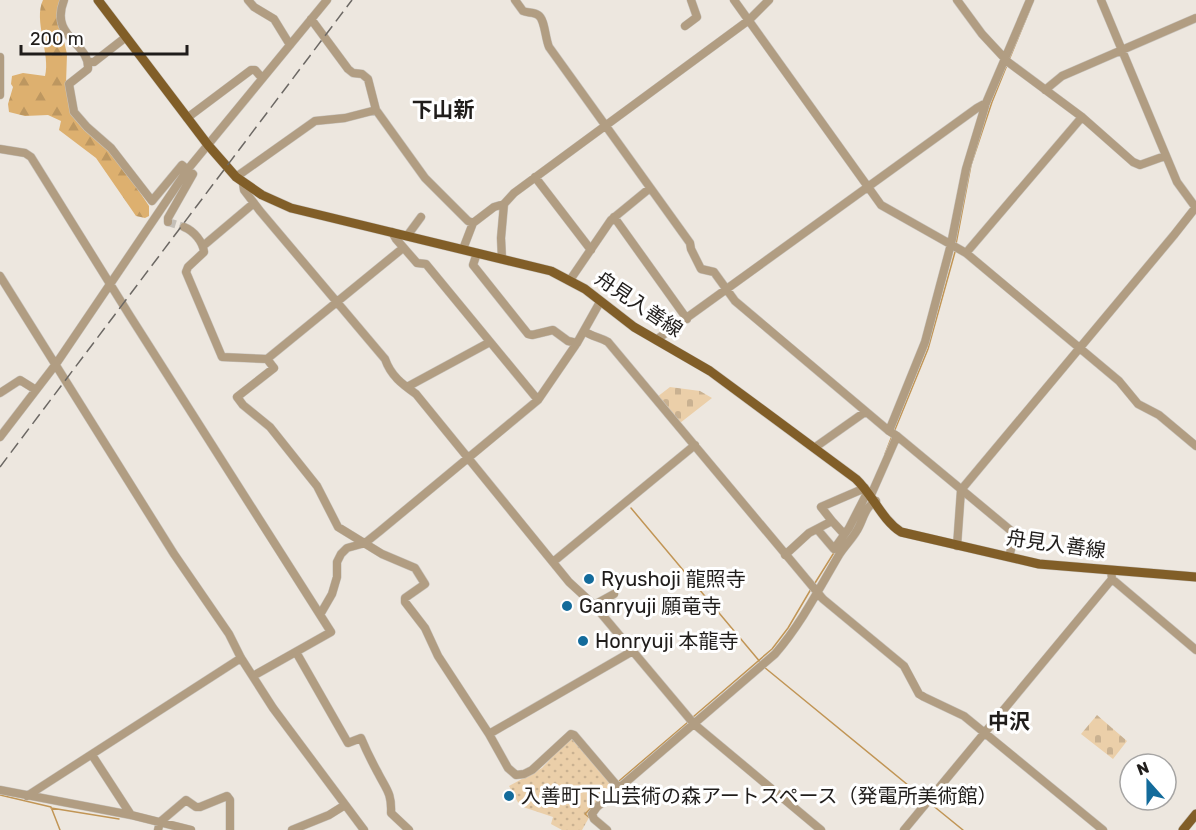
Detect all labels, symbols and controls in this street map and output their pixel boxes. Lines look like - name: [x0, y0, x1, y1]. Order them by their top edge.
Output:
- scale bar: [21, 18, 188, 56]
- text: 200 m: [30, 28, 84, 50]
- district label: 下山新: [412, 97, 475, 122]
- street label: 舟見入善線: [591, 266, 687, 342]
- street label: 舟見入善線: [1005, 525, 1107, 563]
- place label: Ryushoji 龍照寺: [601, 567, 746, 591]
- marker: Ryushoji 龍照寺: [582, 572, 596, 586]
- place label: Ganryuji 願竜寺: [579, 594, 721, 618]
- marker: Ganryuji 願竜寺: [560, 599, 574, 613]
- place label: Honryuji 本龍寺: [595, 629, 738, 653]
- marker: Honryuji 本龍寺: [576, 634, 590, 648]
- district label: 中沢: [988, 709, 1030, 734]
- north arrow: [1118, 752, 1178, 812]
- text: N: [1134, 758, 1152, 779]
- place label: 入善町下山芸術の森アートスペース（発電所美術館）: [521, 784, 997, 808]
- marker: 入善町下山芸術の森アートスペース（発電所美術館）: [502, 789, 516, 803]

